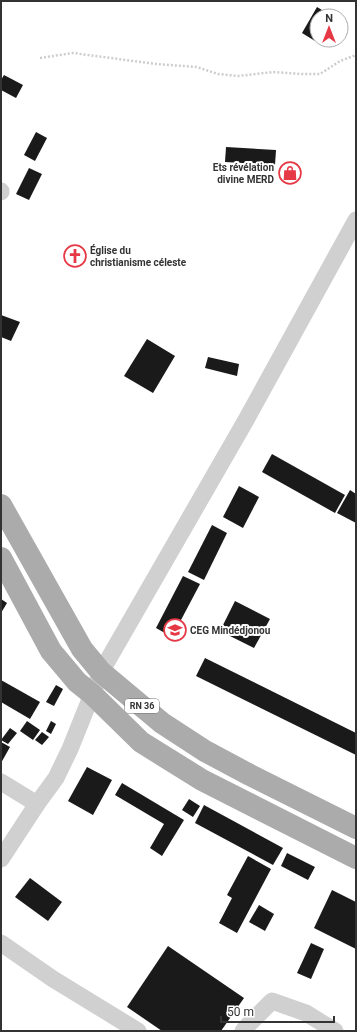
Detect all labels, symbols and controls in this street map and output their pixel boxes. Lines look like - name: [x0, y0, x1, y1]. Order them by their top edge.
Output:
- north arrow: [309, 8, 349, 48]
- text: N: [325, 12, 333, 25]
- shop icon: Ets révélation divine MERD: [277, 160, 303, 186]
- place label: Ets révélation divine MERD: [213, 162, 274, 185]
- church icon: Église du christianisme céleste: [62, 243, 88, 269]
- place label: Église du christianisme céleste: [90, 244, 187, 268]
- school or university icon: CEG Mindédjonou: [162, 617, 188, 643]
- place label: CEG Mindédjonou: [190, 625, 271, 636]
- road number: RN 36: [125, 699, 159, 713]
- scale bar: [221, 998, 334, 1024]
- text: 50 m: [227, 1005, 254, 1019]

